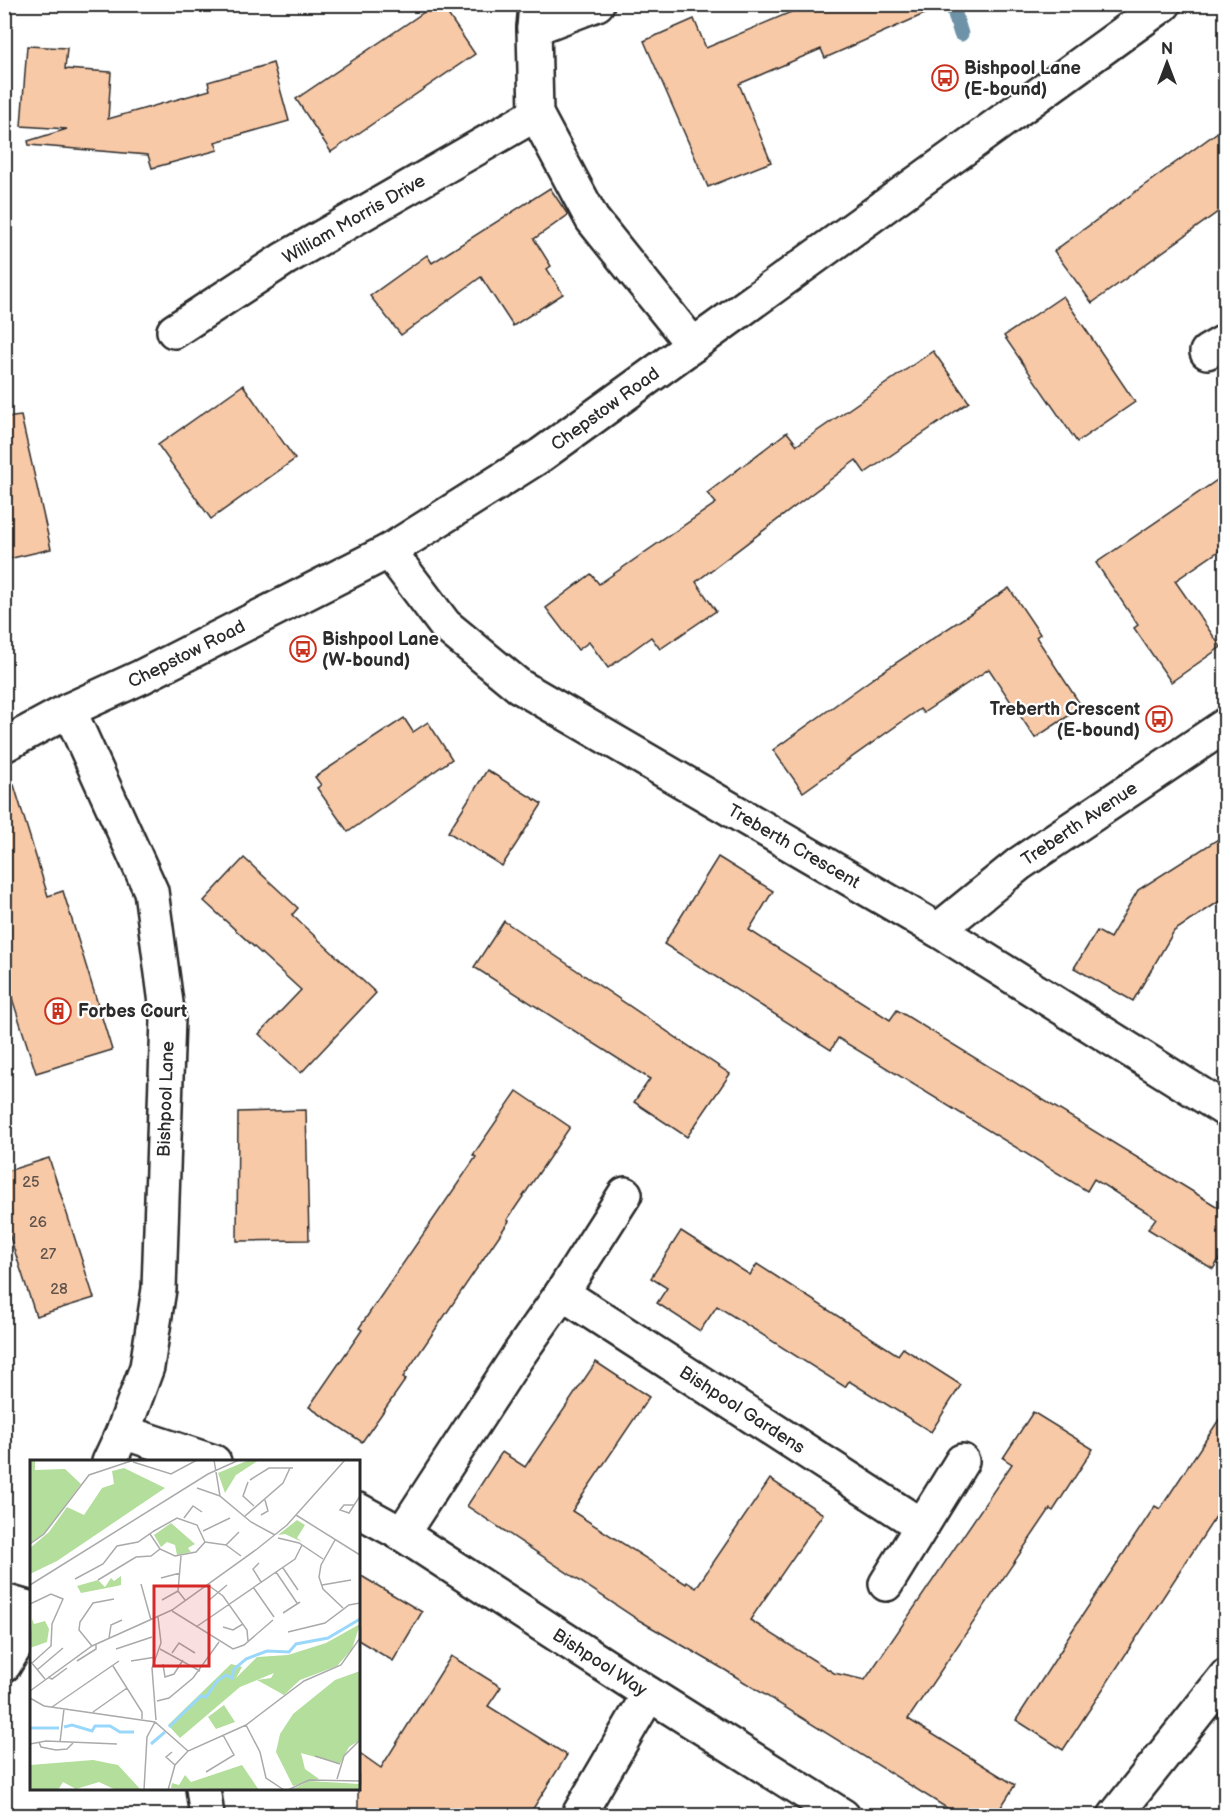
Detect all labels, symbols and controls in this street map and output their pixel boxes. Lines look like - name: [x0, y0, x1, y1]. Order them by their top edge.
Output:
- north arrow: [1137, 33, 1197, 93]
- text: N: [1161, 40, 1173, 59]
- place label: Bishpool Lane (E-bound): [964, 58, 1081, 100]
- bus stop icon: Bishpool Lane (E-bound): [930, 63, 960, 93]
- street label: William Morris Drive: [279, 169, 429, 268]
- street label: Chepstow Road: [547, 362, 663, 455]
- street label: Chepstow Road: [125, 615, 248, 692]
- place label: Bishpool Lane (W-bound): [322, 629, 439, 671]
- bus stop icon: Bishpool Lane (W-bound): [288, 634, 318, 664]
- place label: Treberth Crescent (E-bound): [990, 699, 1140, 741]
- bus stop icon: Treberth Crescent (E-bound): [1144, 704, 1174, 734]
- street label: Treberth Avenue: [1017, 777, 1141, 870]
- street label: Treberth Crescent: [724, 800, 864, 893]
- building icon: Forbes Court: [43, 996, 73, 1026]
- place label: Forbes Court: [78, 1001, 187, 1022]
- street label: Bishpool Lane: [153, 1040, 179, 1157]
- house number: 25: [22, 1173, 40, 1192]
- house number: 26: [29, 1213, 47, 1232]
- house number: 27: [40, 1245, 57, 1264]
- house number: 28: [50, 1280, 68, 1299]
- street label: Bishpool Gardens: [676, 1361, 809, 1458]
- inset map: [30, 1460, 360, 1790]
- street label: Bishpool Way: [549, 1624, 652, 1701]

